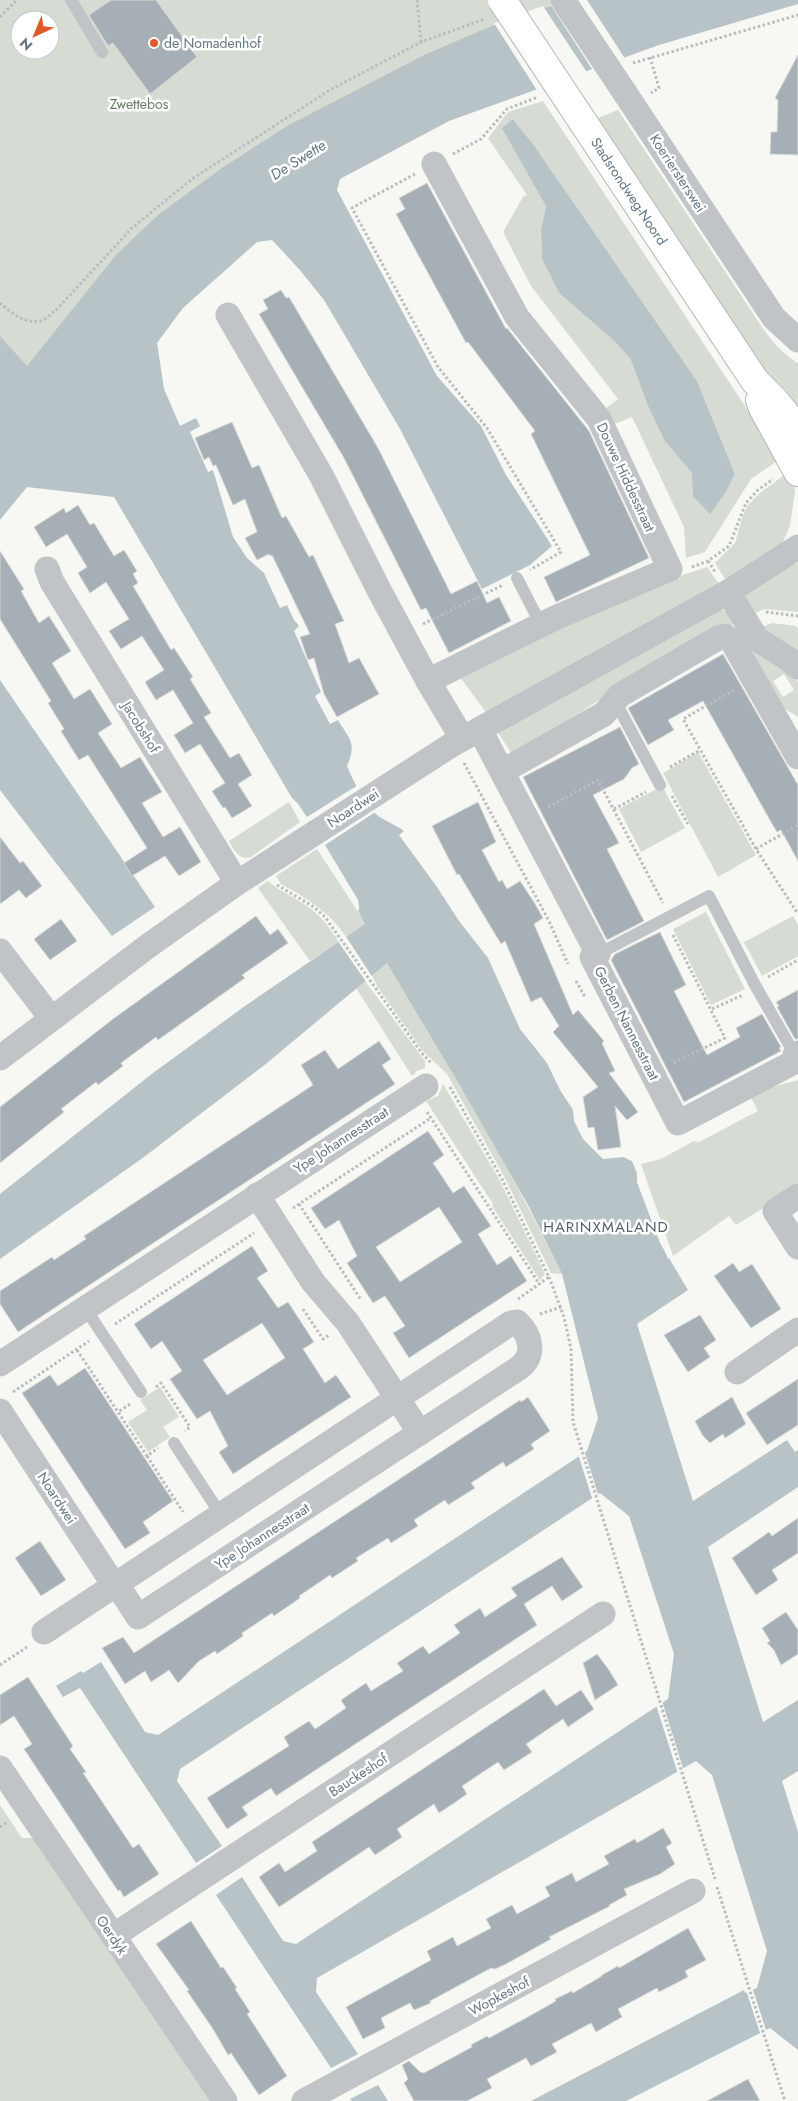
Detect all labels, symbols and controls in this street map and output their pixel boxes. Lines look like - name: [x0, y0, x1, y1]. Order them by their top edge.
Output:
- north arrow: [10, 10, 60, 60]
- text: N: [15, 33, 37, 55]
- place label: de Nomadenhof: [164, 33, 262, 53]
- marker: de Nomadenhof: [148, 37, 160, 49]
- park label: Zwettebos: [110, 94, 169, 114]
- street label: Koeriersterswei: [645, 130, 711, 216]
- water label: De Swette: [266, 134, 330, 186]
- street label: Stadsrondweg-Noord: [586, 134, 672, 249]
- street label: Douwe Hiddesstraat: [592, 419, 660, 535]
- street label: Jacobshof: [116, 696, 165, 757]
- street label: Noardwei: [323, 784, 383, 832]
- street label: Gerben Nannesstraat: [590, 963, 665, 1084]
- street label: Ype Johannesstraat: [290, 1101, 393, 1178]
- district label: HARINXMALAND: [543, 1216, 669, 1238]
- street label: Noardwei: [33, 1468, 81, 1528]
- street label: Ype Johannesstraat: [211, 1497, 314, 1574]
- street label: Bauckeshof: [325, 1748, 392, 1801]
- street label: Oerdyk: [92, 1911, 133, 1959]
- street label: Wopkeshof: [465, 1971, 534, 2020]

